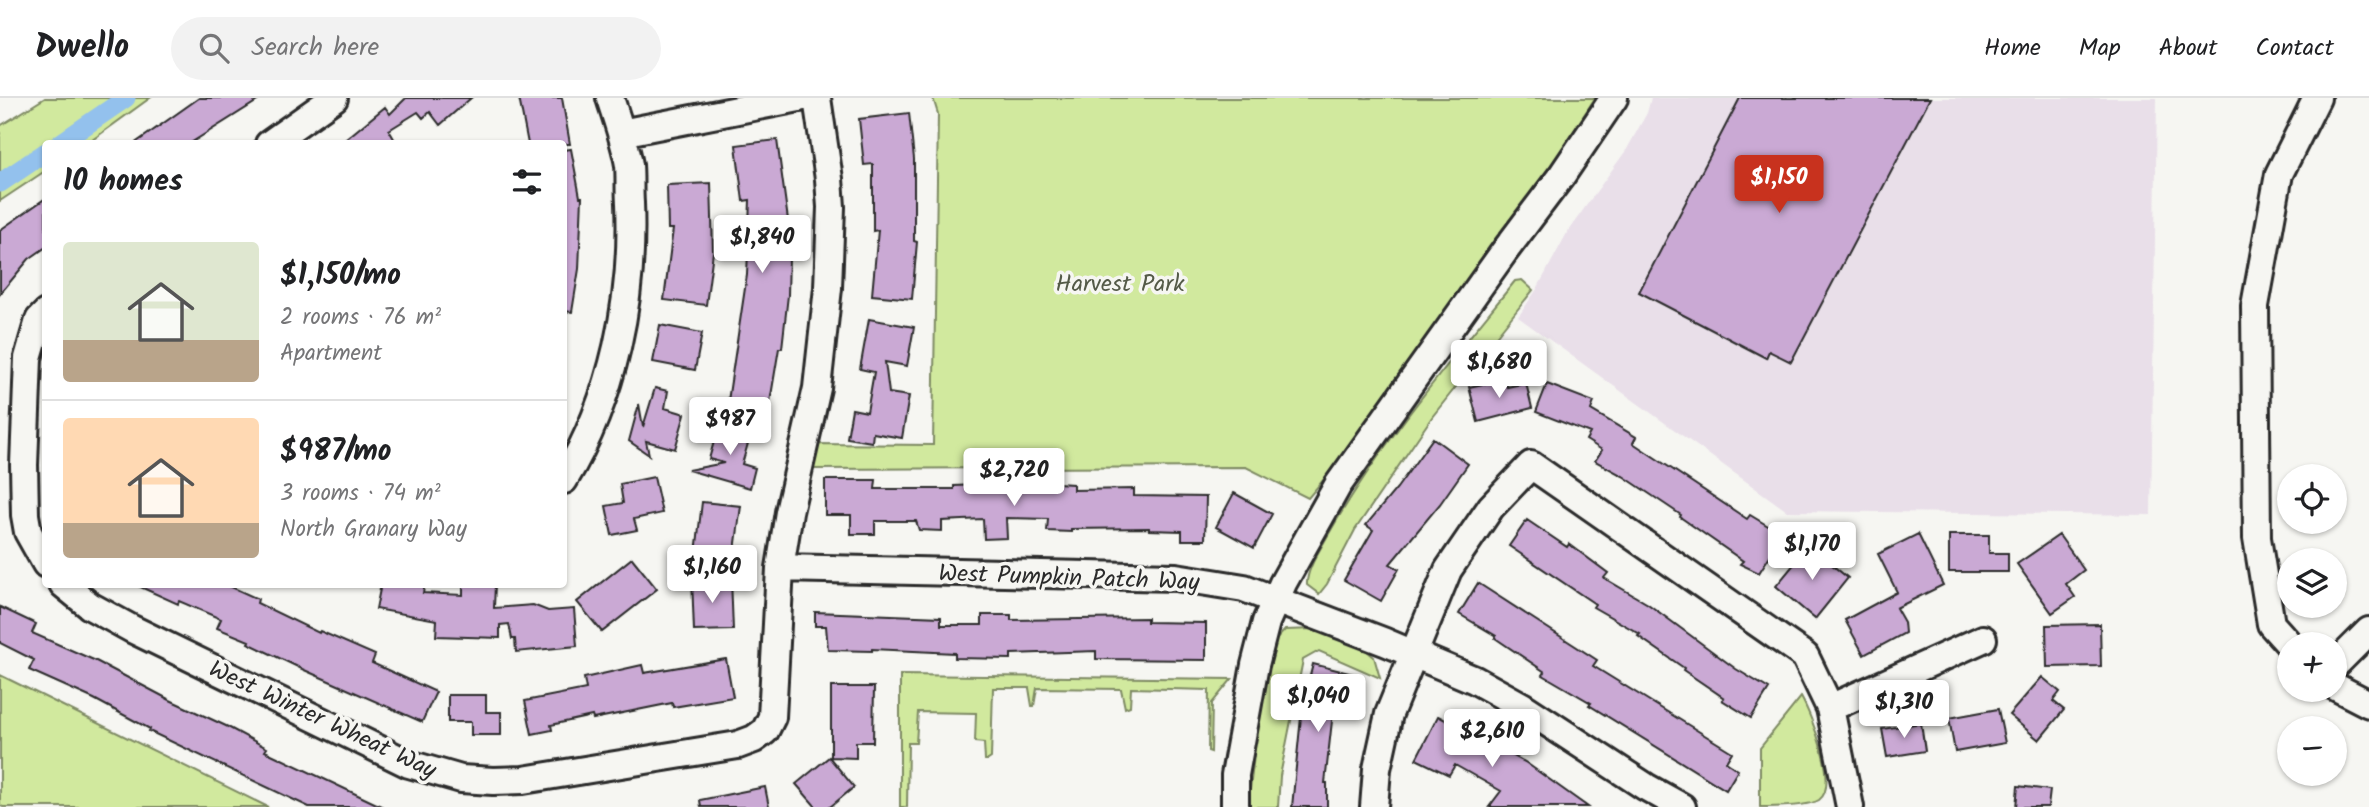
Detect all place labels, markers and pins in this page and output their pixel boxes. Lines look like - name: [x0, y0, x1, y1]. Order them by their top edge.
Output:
- pin: $1,150: [1722, 156, 1836, 215]
- pin: $1,840: [705, 216, 819, 275]
- pin: $1,680: [1442, 341, 1556, 400]
- pin: $987: [689, 398, 771, 457]
- pin: $2,720: [957, 448, 1071, 508]
- pin: $1,170: [1755, 522, 1869, 582]
- pin: $1,160: [655, 546, 769, 605]
- pin: $1,040: [1261, 674, 1375, 734]
- pin: $1,310: [1847, 680, 1961, 740]
- pin: $2,610: [1435, 710, 1549, 769]

